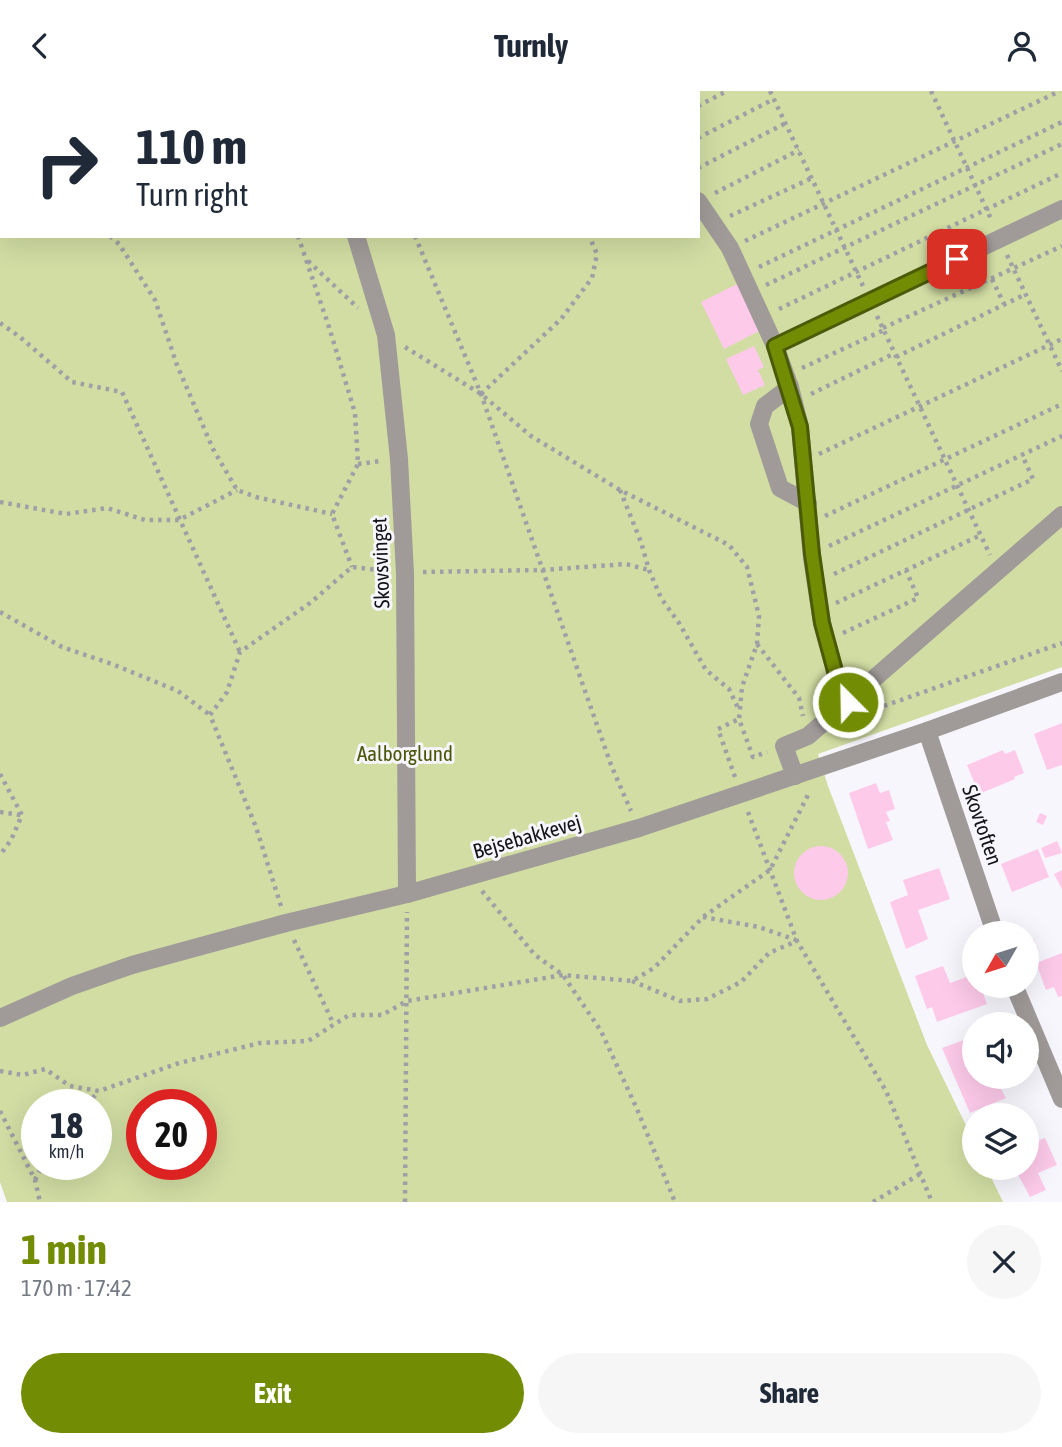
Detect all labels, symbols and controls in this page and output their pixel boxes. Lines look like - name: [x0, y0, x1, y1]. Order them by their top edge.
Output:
- icon: back: [21, 27, 59, 65]
- text: Turnly: [494, 27, 568, 64]
- icon: person: [1003, 27, 1041, 65]
- text: 110 m: [136, 118, 247, 174]
- icon: right: [21, 119, 112, 210]
- text: Turn right: [136, 176, 249, 213]
- pin: [927, 229, 987, 289]
- icon: arrive: [938, 240, 976, 278]
- street label: Skovsvinget: [366, 517, 394, 609]
- position arrow: [811, 665, 885, 739]
- park label: Aalborglund: [357, 741, 453, 765]
- street label: Skovtoften: [958, 782, 1008, 868]
- street label: Bejsebakkevej: [470, 809, 583, 863]
- north arrow: [962, 921, 1040, 997]
- map controls: [962, 921, 1039, 1180]
- button: sound: [962, 1012, 1039, 1089]
- speed limit sign: 20: [126, 1089, 217, 1180]
- button: layers: [962, 1103, 1039, 1180]
- text: 18: [50, 1105, 83, 1145]
- text: km/h: [49, 1141, 84, 1162]
- text: 1 min: [21, 1225, 107, 1273]
- button: close: [967, 1225, 1041, 1299]
- text: 170 m · 17:42: [21, 1275, 132, 1301]
- button: Exit: [21, 1353, 524, 1433]
- button: Share: [538, 1353, 1041, 1433]

